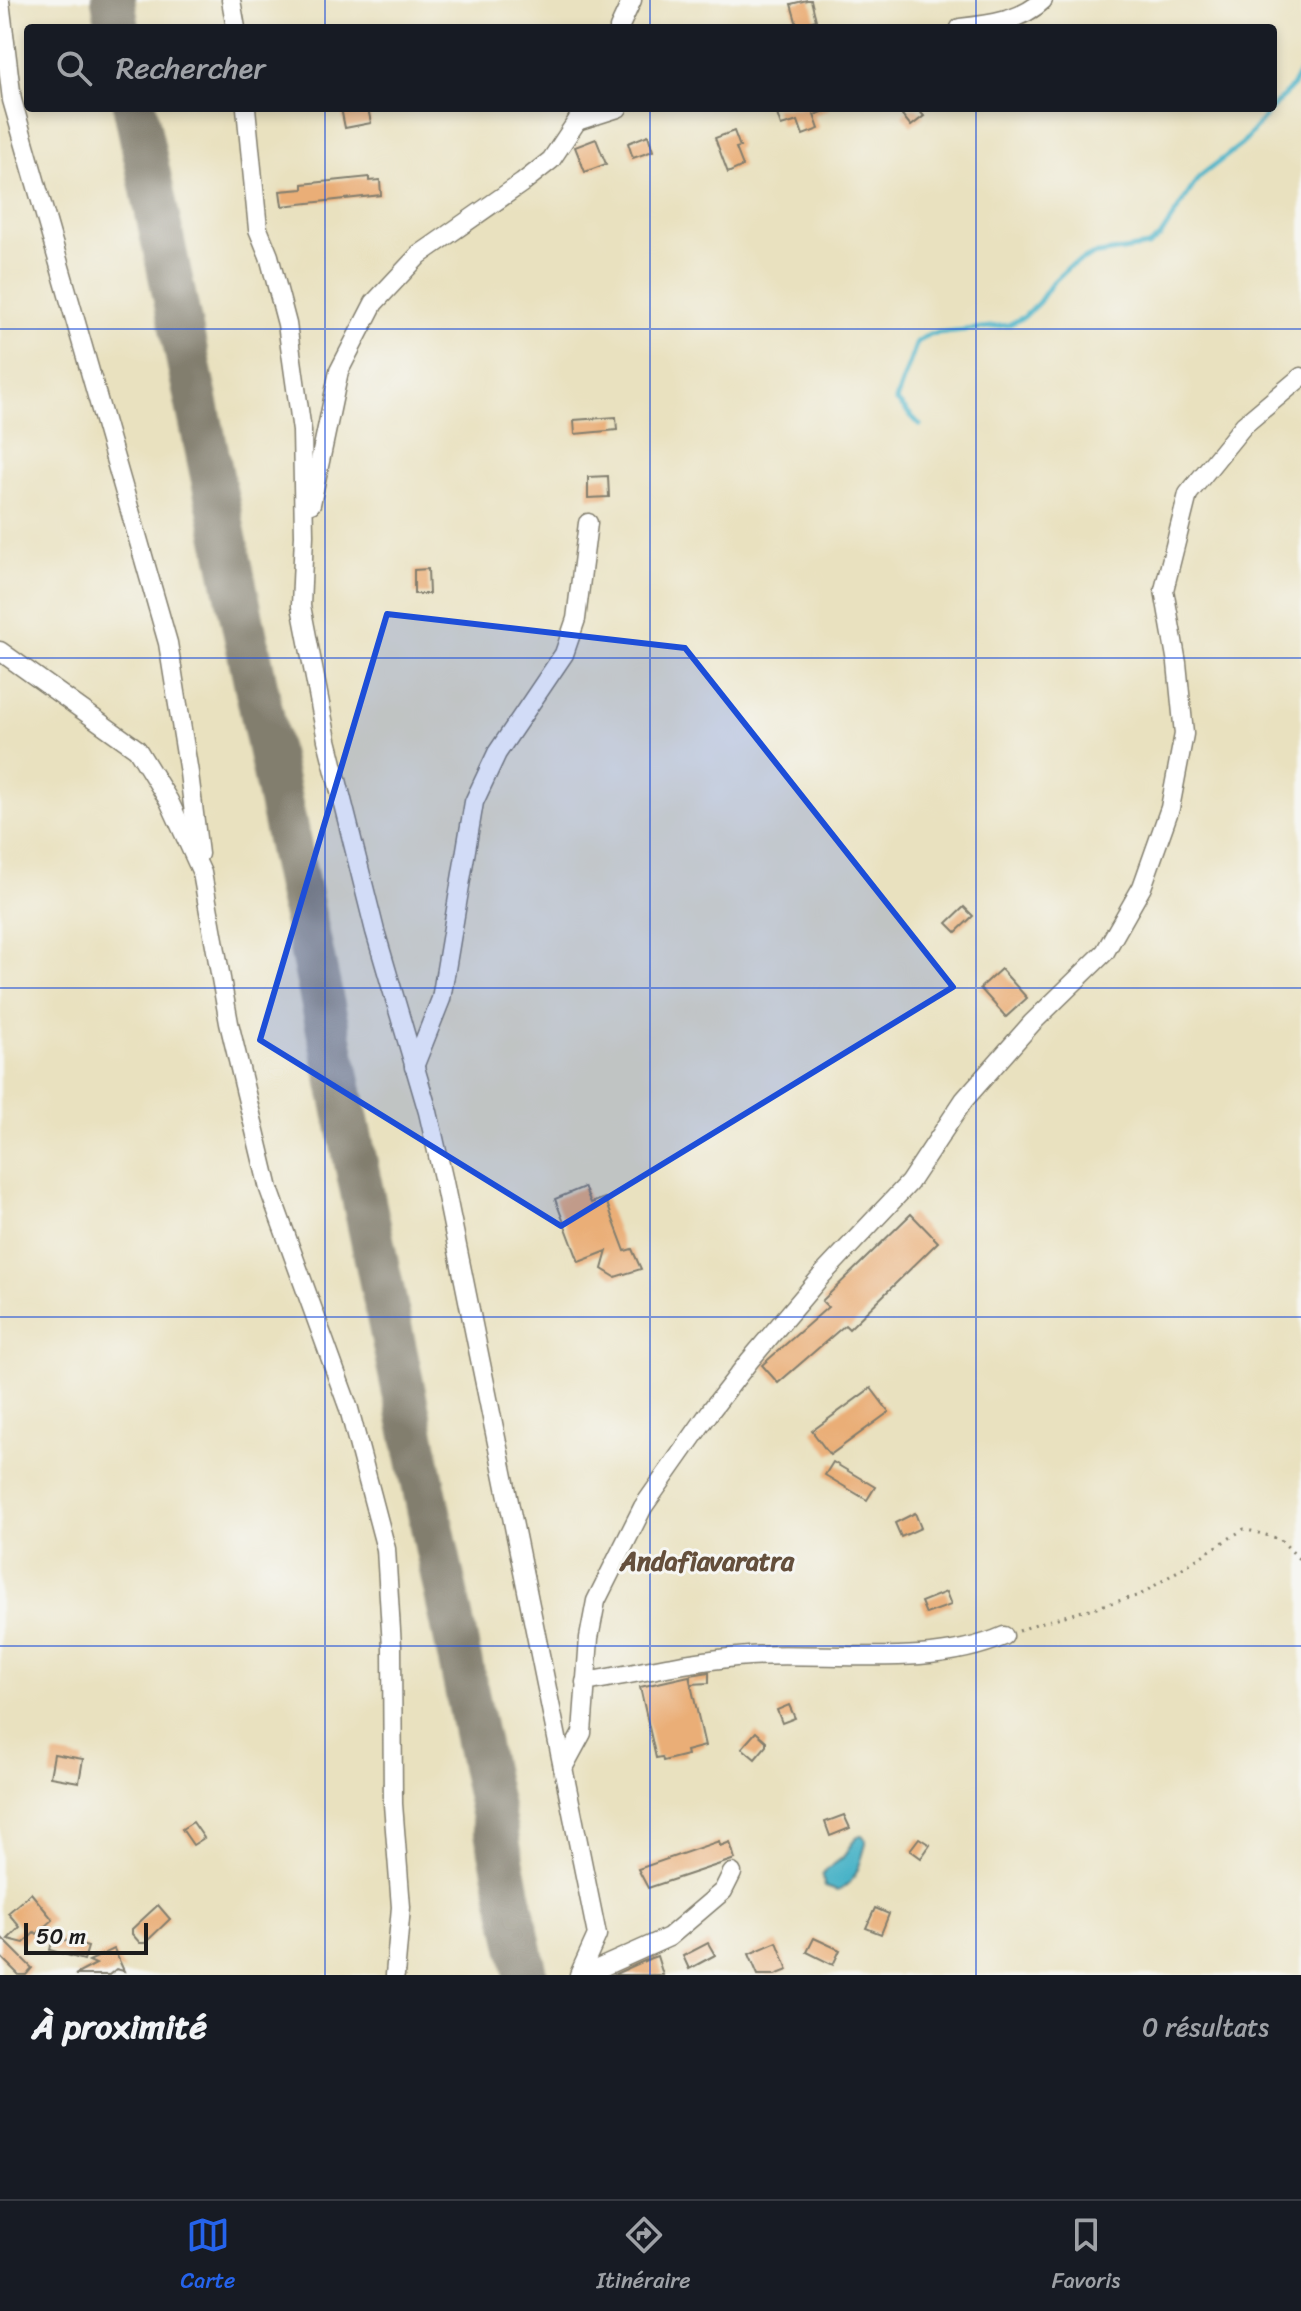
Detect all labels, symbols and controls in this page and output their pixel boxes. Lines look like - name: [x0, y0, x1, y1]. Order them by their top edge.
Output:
- search box: [24, 24, 1277, 112]
- text: Rechercher: [116, 41, 266, 95]
- icon: search: [52, 46, 96, 90]
- district label: Andafiavaratra: [619, 1538, 795, 1584]
- text: 50 m: [36, 1917, 86, 1956]
- scale bar: [24, 1919, 148, 1955]
- text: À proximité: [32, 1997, 207, 2057]
- text: 0 résultats: [1142, 2004, 1269, 2050]
- tab: Carte: [181, 2213, 235, 2300]
- tab: Itinéraire: [597, 2213, 691, 2300]
- tab: Favoris: [1052, 2213, 1120, 2300]

